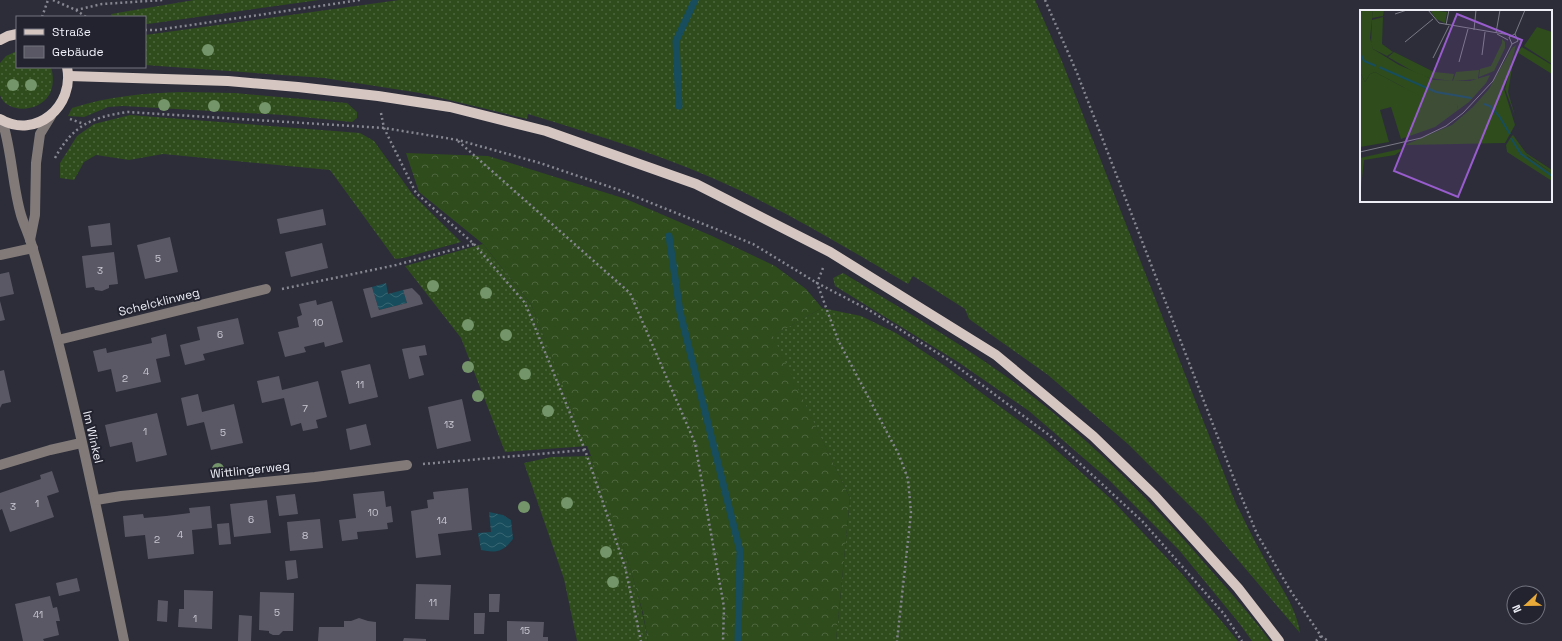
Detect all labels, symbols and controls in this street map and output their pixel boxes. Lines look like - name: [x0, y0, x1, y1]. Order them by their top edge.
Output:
- inset map: [1360, 10, 1552, 202]
- legend: [16, 16, 146, 68]
- text: Straße: [52, 24, 91, 40]
- text: Gebäude: [52, 44, 104, 60]
- house number: 5: [155, 252, 161, 265]
- house number: 3: [97, 264, 103, 277]
- street label: Schelcklinweg: [117, 284, 201, 320]
- house number: 10: [313, 316, 323, 329]
- house number: 6: [217, 328, 223, 341]
- house number: 4: [143, 365, 149, 378]
- house number: 2: [122, 372, 128, 385]
- house number: 11: [356, 378, 364, 391]
- house number: 7: [302, 402, 308, 415]
- street label: Im Winkel: [79, 409, 107, 465]
- house number: 13: [444, 418, 454, 431]
- house number: 1: [143, 425, 147, 438]
- house number: 5: [220, 426, 226, 439]
- street label: Wittlingerweg: [210, 458, 290, 482]
- house number: 1: [35, 497, 39, 510]
- house number: 3: [10, 500, 16, 513]
- house number: 10: [368, 506, 378, 519]
- house number: 6: [248, 513, 254, 526]
- house number: 14: [437, 514, 447, 527]
- house number: 4: [177, 528, 183, 541]
- house number: 8: [302, 529, 308, 542]
- house number: 2: [154, 533, 160, 546]
- north arrow: [1506, 585, 1546, 625]
- house number: 11: [429, 596, 437, 609]
- text: N: [1509, 603, 1525, 615]
- house number: 5: [274, 606, 280, 619]
- house number: 41: [33, 608, 43, 621]
- house number: 1: [193, 612, 197, 625]
- house number: 15: [520, 624, 530, 637]

